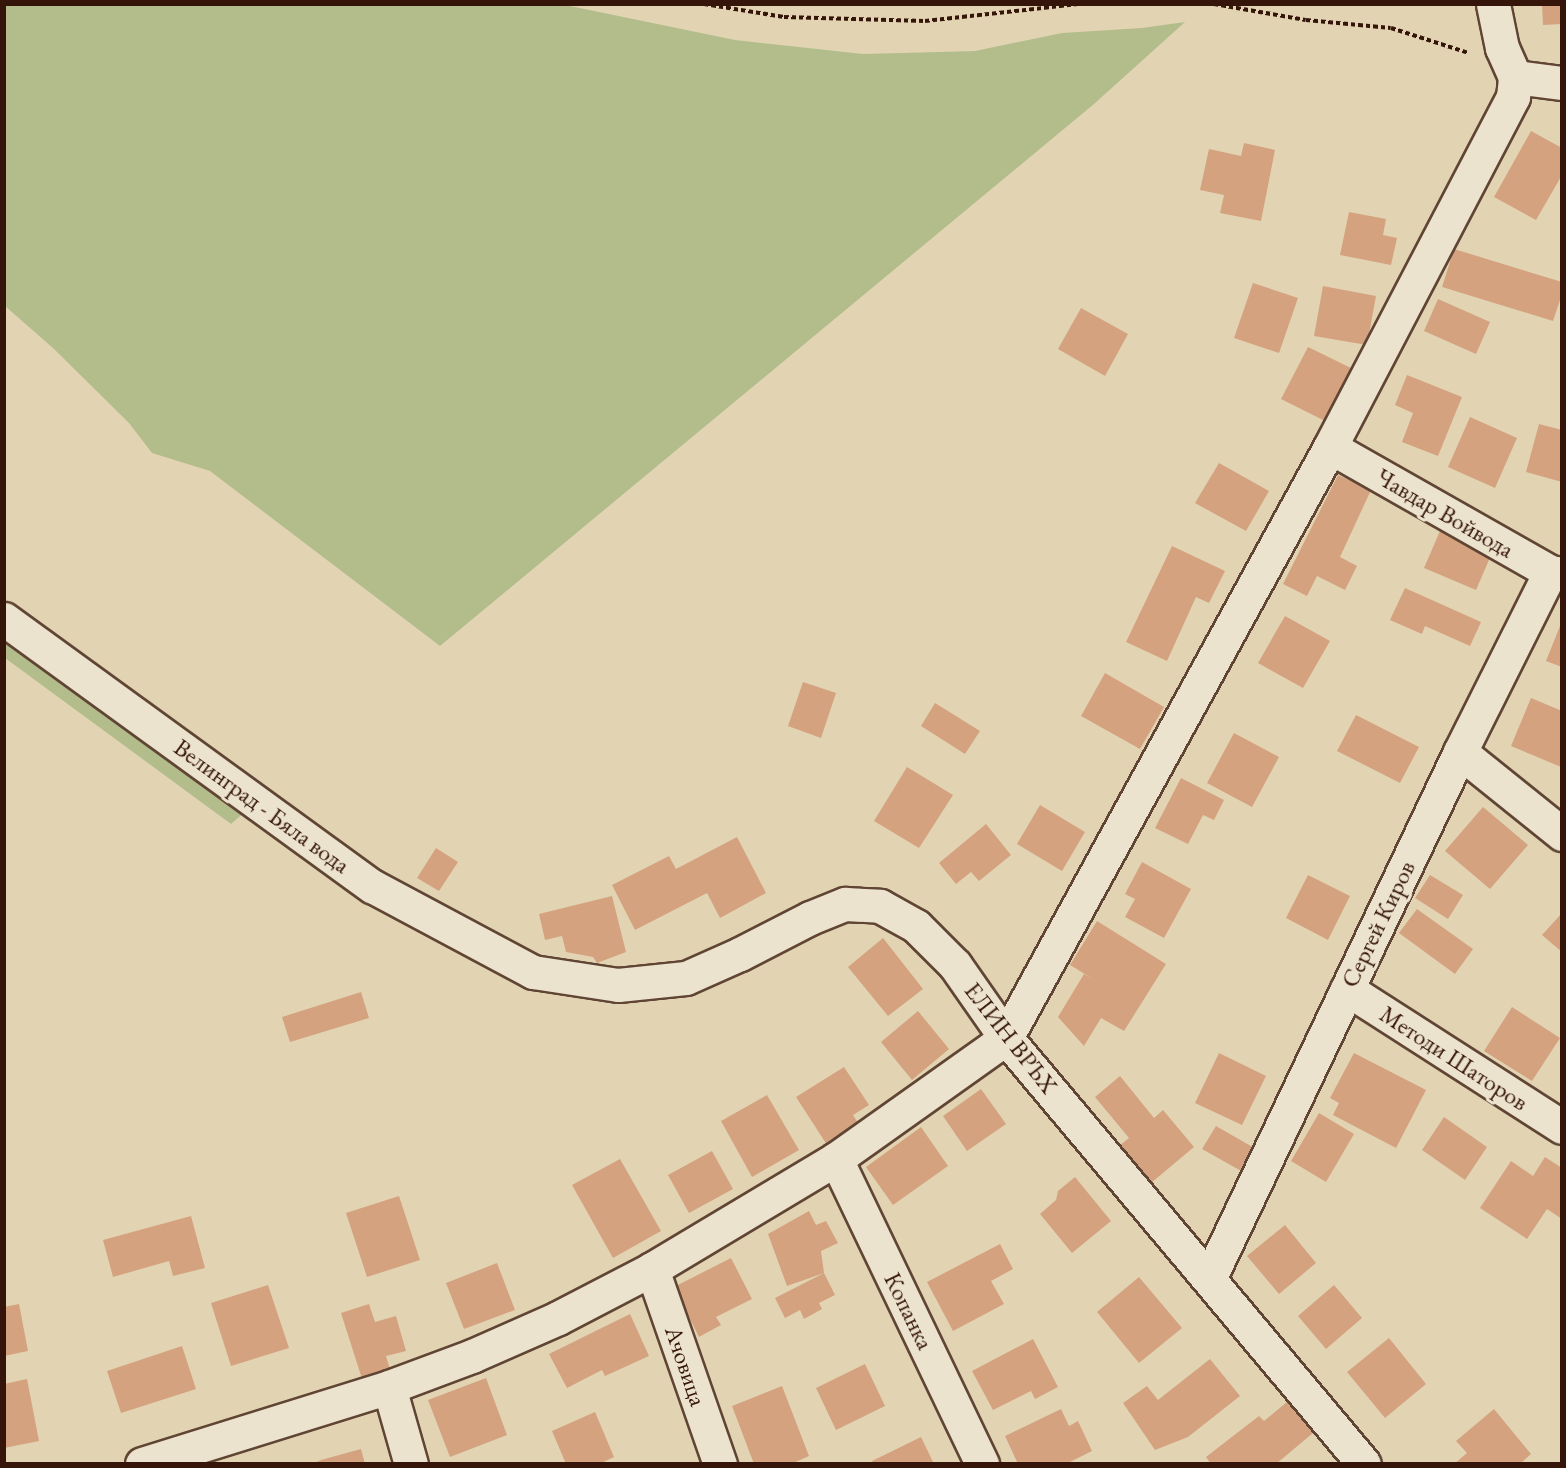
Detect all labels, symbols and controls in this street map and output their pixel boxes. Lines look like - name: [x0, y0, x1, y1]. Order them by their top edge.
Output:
- street label: Чавдар Войвода: [1371, 462, 1519, 564]
- street label: Велинград - Бяла вода: [169, 733, 355, 879]
- street label: Сергей Киров: [1335, 856, 1421, 992]
- street label: ЕЛИН ВРЪХ: [959, 977, 1063, 1099]
- street label: Методи Шаторов: [1375, 999, 1533, 1117]
- street label: Копанка: [878, 1268, 940, 1354]
- street label: Ачовица: [659, 1322, 713, 1410]

